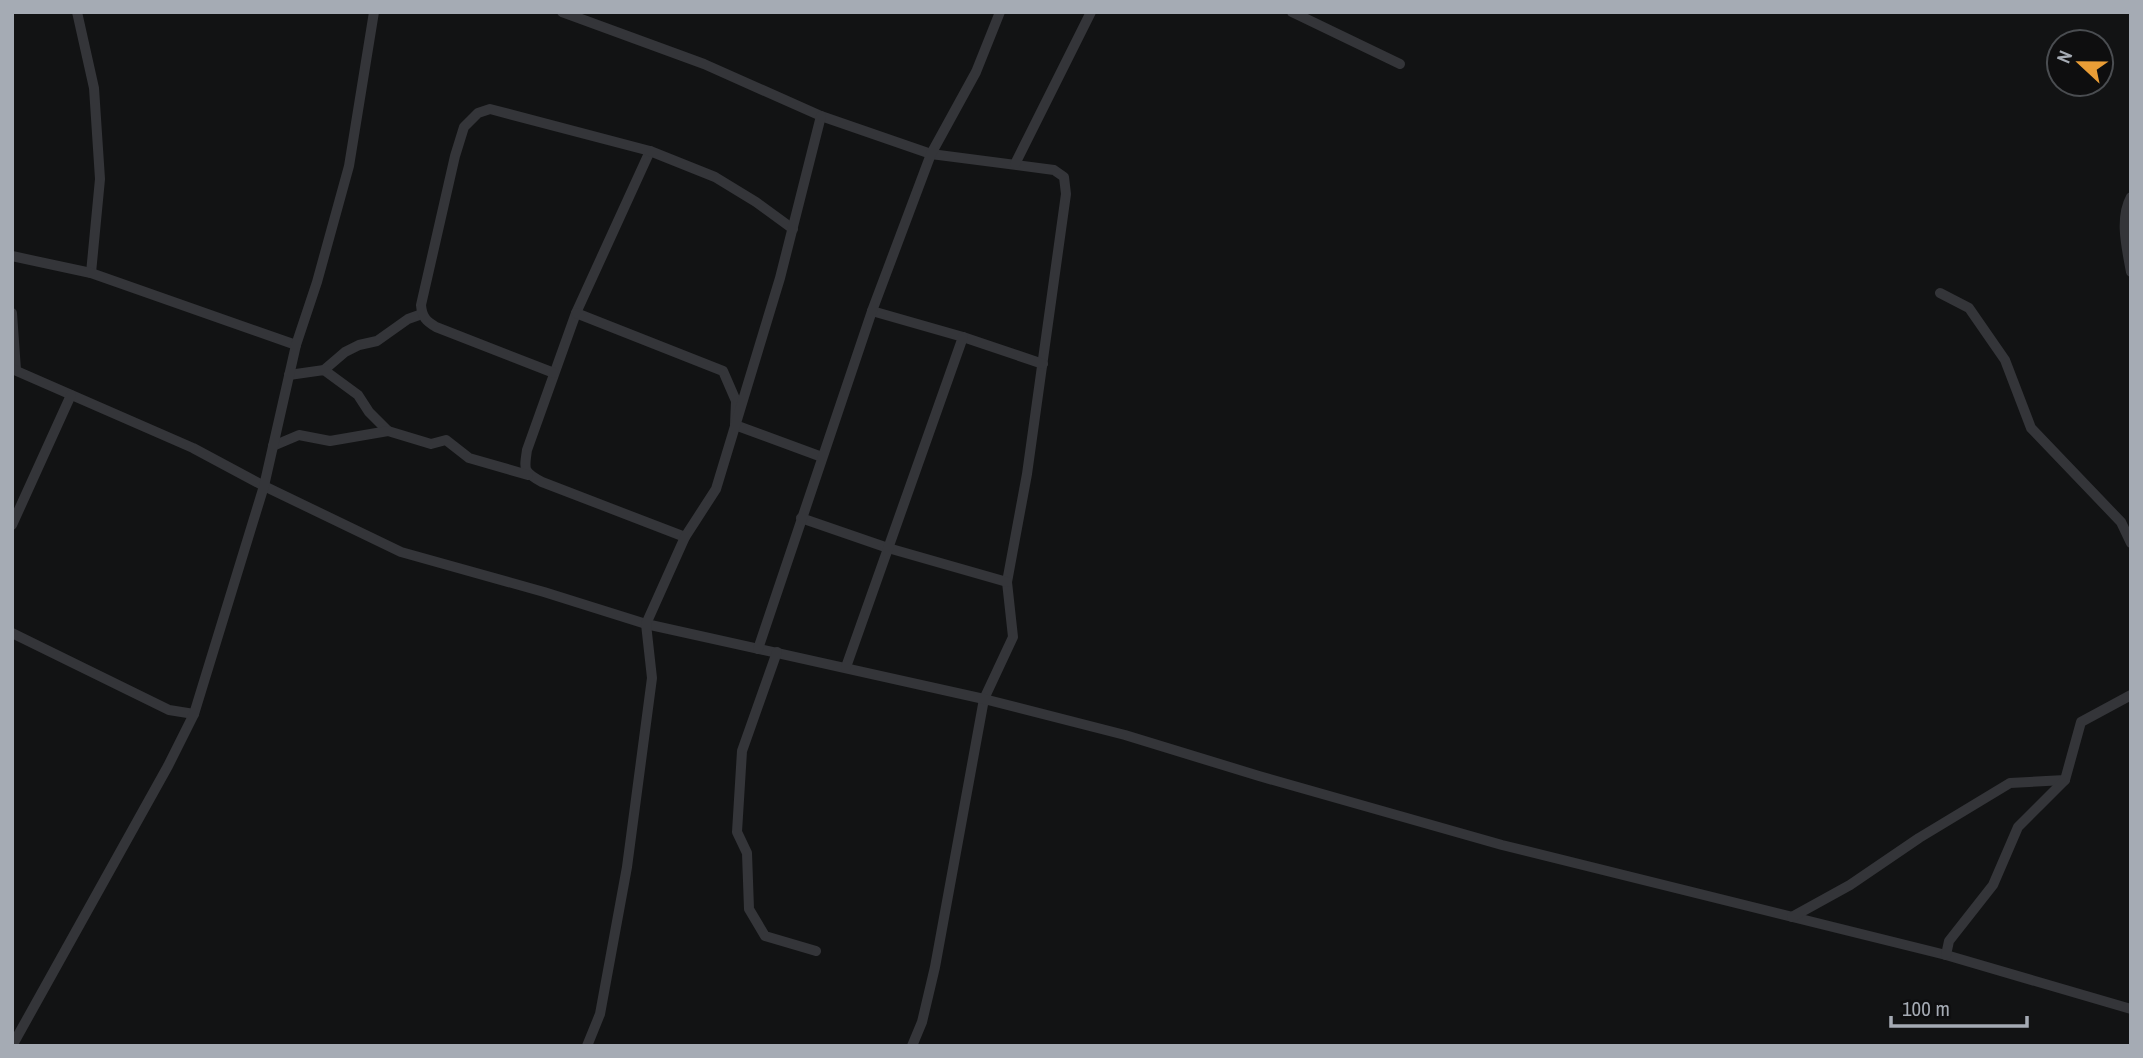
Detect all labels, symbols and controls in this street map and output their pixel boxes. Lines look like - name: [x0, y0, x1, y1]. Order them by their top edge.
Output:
- north arrow: [2045, 28, 2115, 98]
- text: N: [2050, 47, 2078, 67]
- scale bar: [1891, 984, 2028, 1028]
- text: 100 m: [1902, 994, 1950, 1023]

